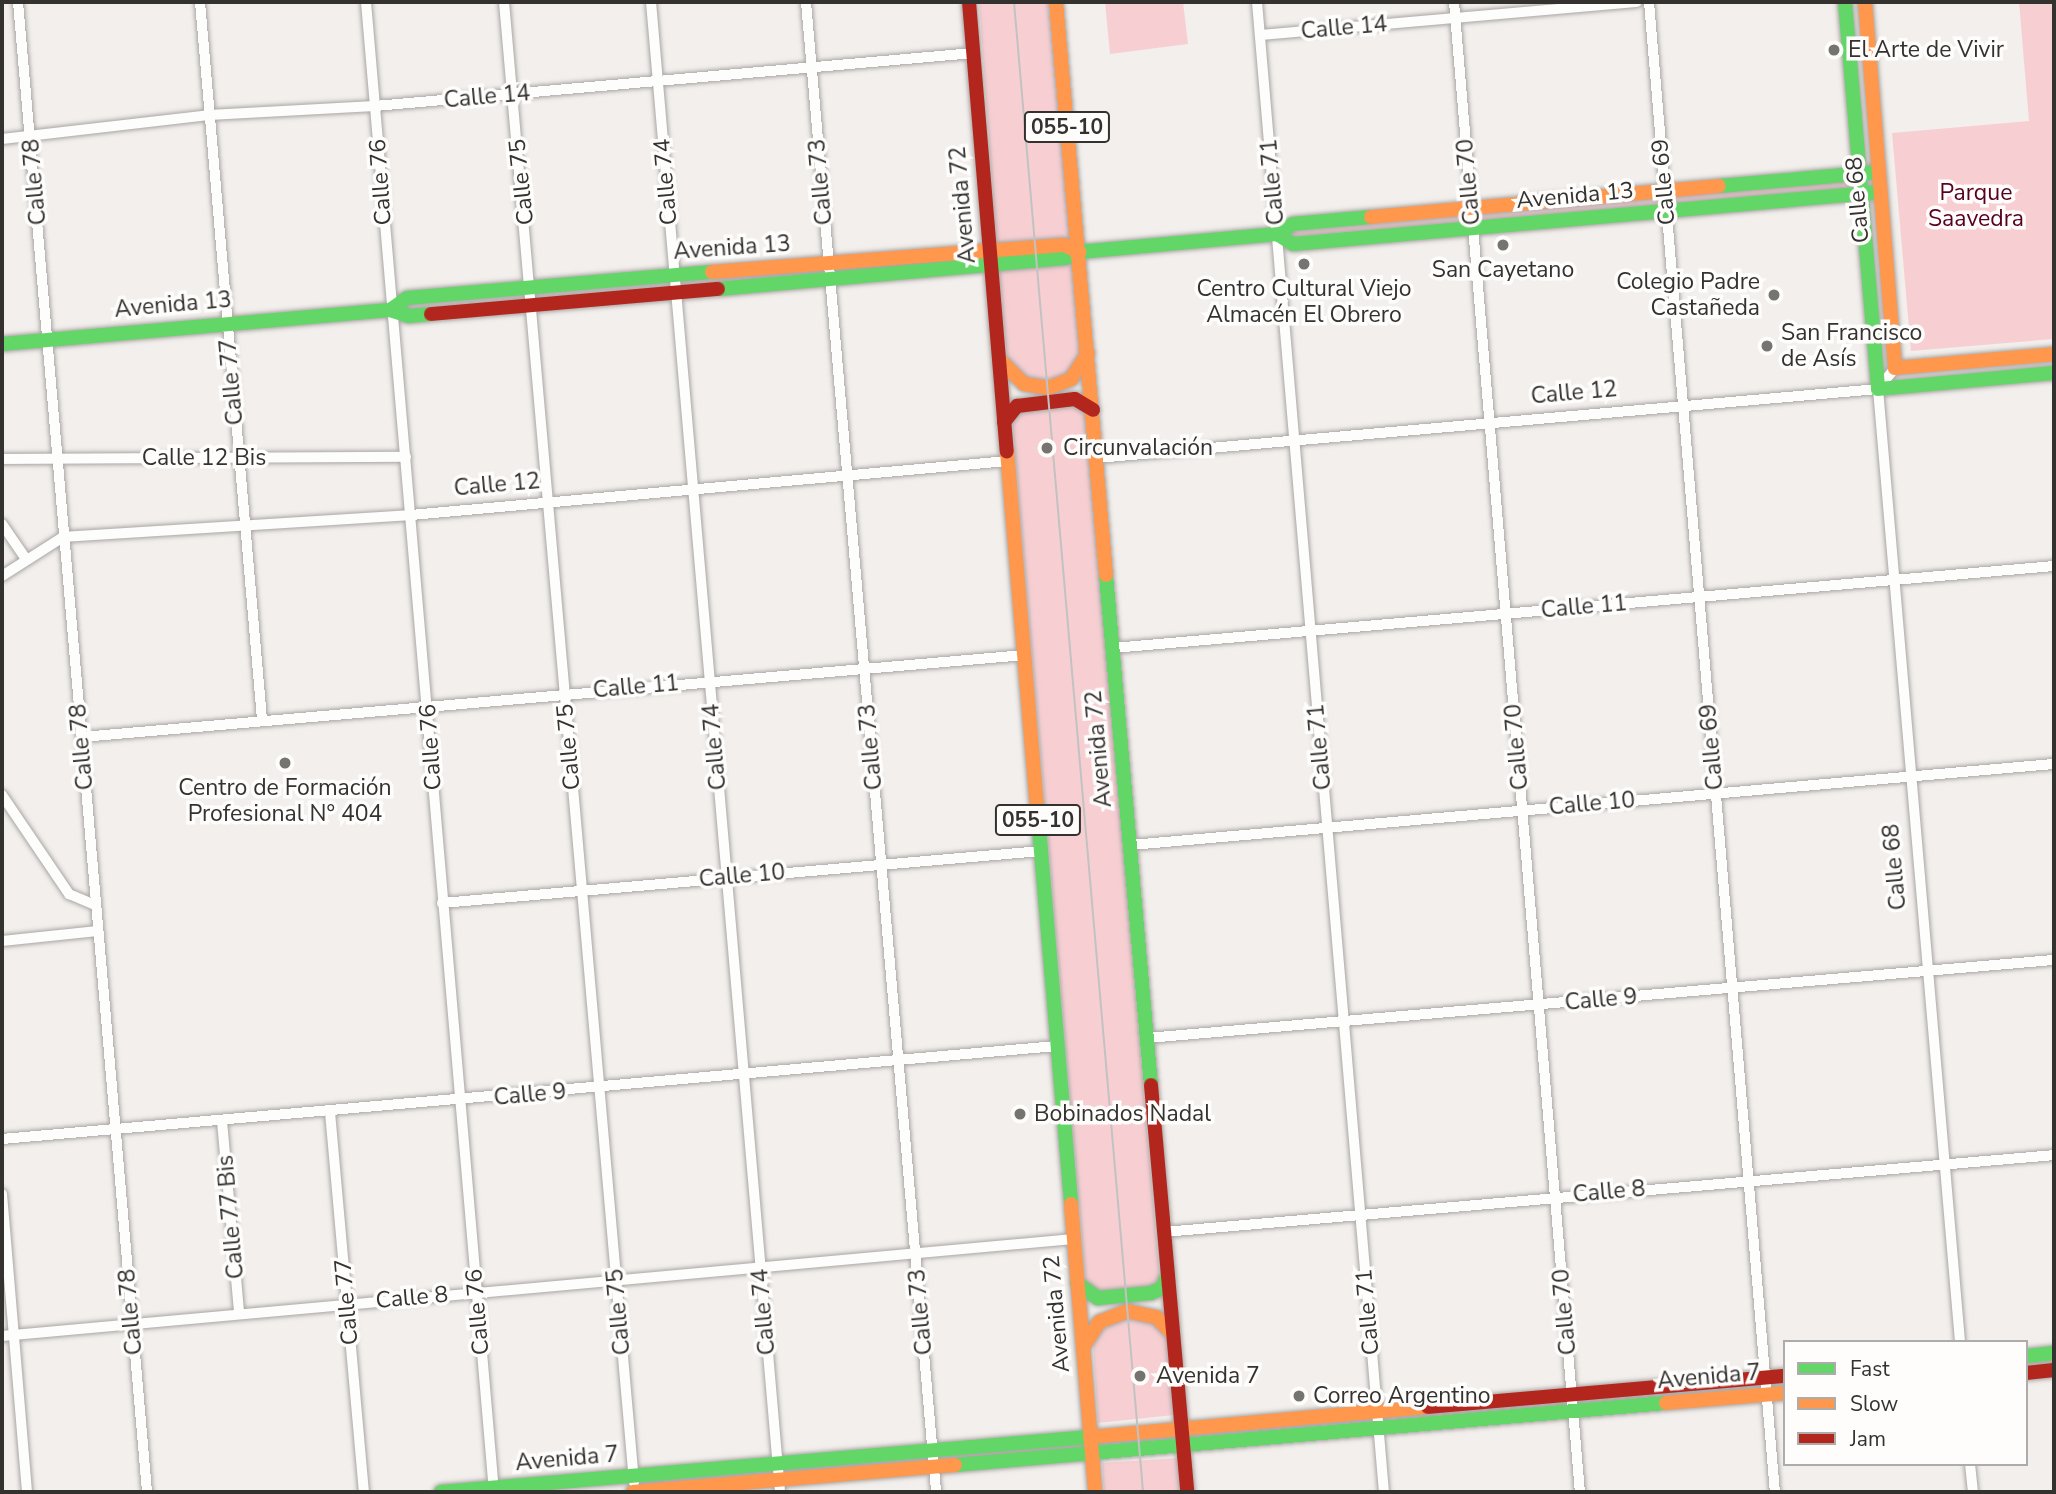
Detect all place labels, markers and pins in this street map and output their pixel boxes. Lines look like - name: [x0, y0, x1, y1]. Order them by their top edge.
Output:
- place label: El Arte de Vivir: [1848, 36, 2004, 64]
- marker: El Arte de Vivir: [1826, 42, 1842, 58]
- marker: San Cayetano: [1495, 237, 1511, 253]
- marker: Centro Cultural Viejo Almacén El Obrero: [1296, 256, 1312, 272]
- place label: San Cayetano: [1432, 256, 1574, 284]
- place label: Colegio Padre Castañeda: [1616, 268, 1760, 322]
- place label: Centro Cultural Viejo Almacén El Obrero: [1196, 275, 1412, 329]
- marker: Colegio Padre Castañeda: [1766, 287, 1782, 303]
- place label: San Francisco de Asís: [1781, 319, 1922, 373]
- marker: San Francisco de Asís: [1759, 338, 1775, 354]
- place label: Circunvalación: [1063, 434, 1213, 462]
- marker: Circunvalación: [1037, 438, 1057, 458]
- marker: Centro de Formación Profesional N° 404: [277, 755, 293, 771]
- place label: Centro de Formación Profesional N° 404: [178, 774, 392, 828]
- place label: Bobinados Nadal: [1034, 1100, 1211, 1128]
- marker: Bobinados Nadal: [1012, 1106, 1028, 1122]
- place label: Avenida 7: [1156, 1362, 1260, 1390]
- marker: Avenida 7: [1130, 1366, 1150, 1386]
- place label: Correo Argentino: [1313, 1382, 1491, 1410]
- marker: Correo Argentino: [1291, 1388, 1307, 1404]

